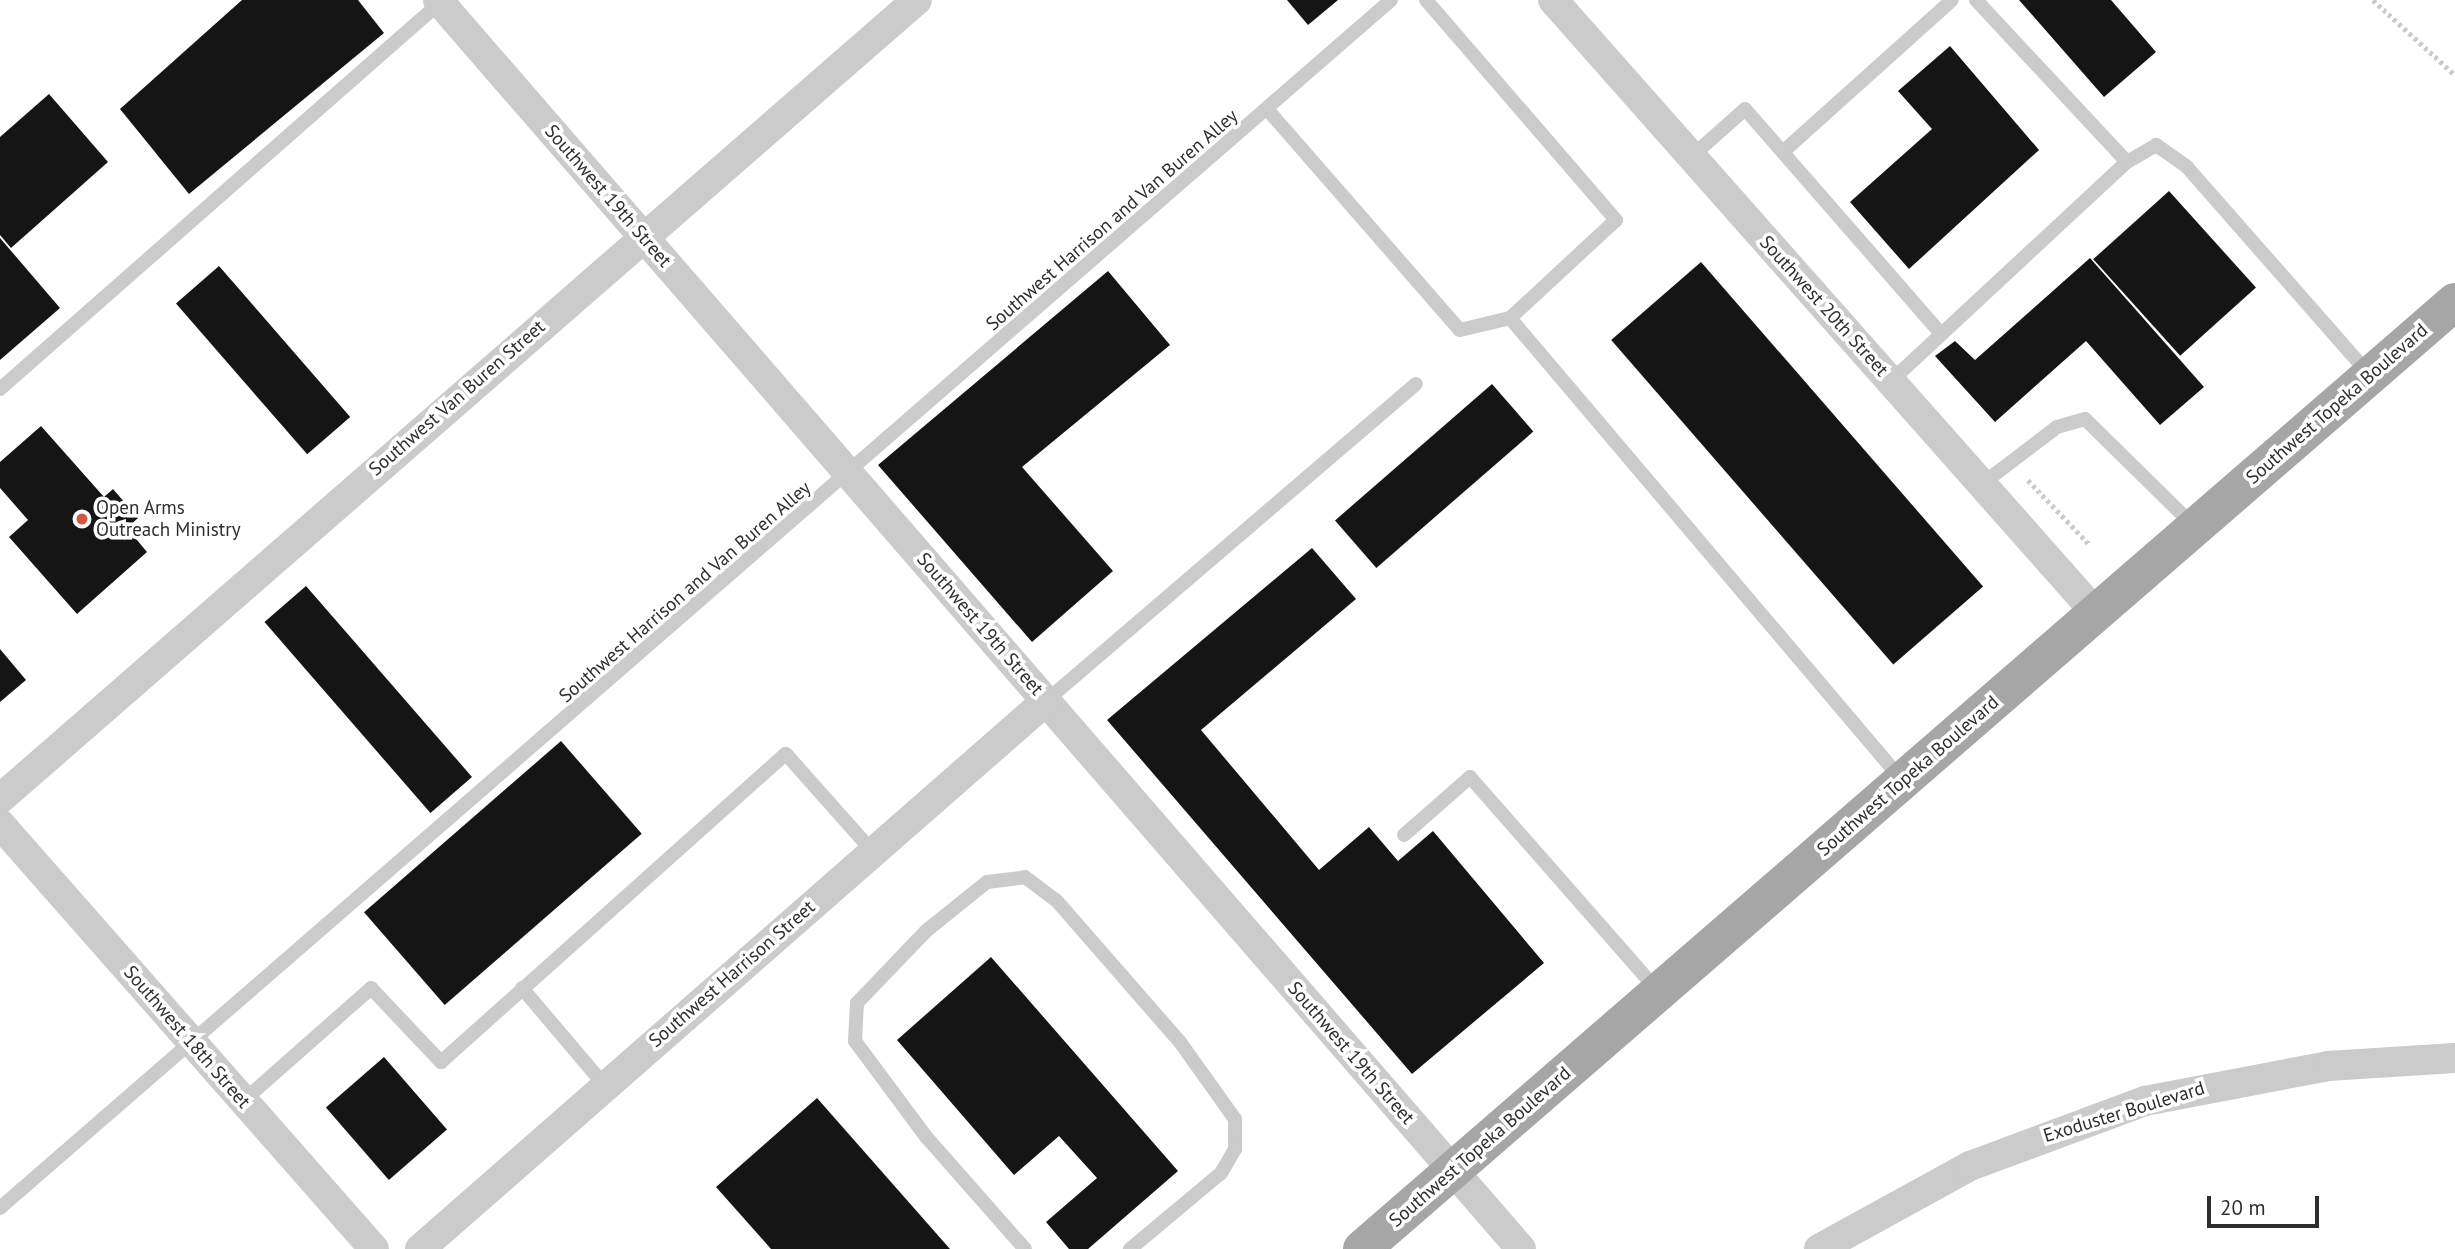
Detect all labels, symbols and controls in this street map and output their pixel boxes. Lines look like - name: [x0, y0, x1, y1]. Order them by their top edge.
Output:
- street label: Southwest Harrison and Van Buren Alley: [981, 104, 1243, 336]
- street label: Southwest 19th Street: [540, 120, 676, 272]
- street label: Southwest 20th Street: [1755, 231, 1893, 381]
- street label: Southwest Van Buren Street: [364, 315, 550, 481]
- street label: Southwest Topeka Boulevard: [2241, 319, 2433, 489]
- street label: Southwest Harrison and Van Buren Alley: [554, 476, 816, 708]
- place label: Open Arms Outreach Ministry: [96, 497, 241, 541]
- marker: Open Arms Outreach Ministry: [74, 511, 90, 527]
- street label: Southwest 19th Street: [912, 548, 1048, 700]
- street label: Southwest Topeka Boulevard: [1812, 691, 2004, 861]
- street label: Southwest Harrison Street: [644, 896, 820, 1052]
- street label: Southwest 18th Street: [119, 961, 255, 1113]
- street label: Southwest 19th Street: [1283, 977, 1419, 1129]
- street label: Southwest Topeka Boulevard: [1384, 1062, 1576, 1232]
- street label: Exoduster Boulevard: [2041, 1077, 2207, 1147]
- scale bar: [2210, 1182, 2322, 1226]
- text: 20 m: [2220, 1194, 2266, 1221]

